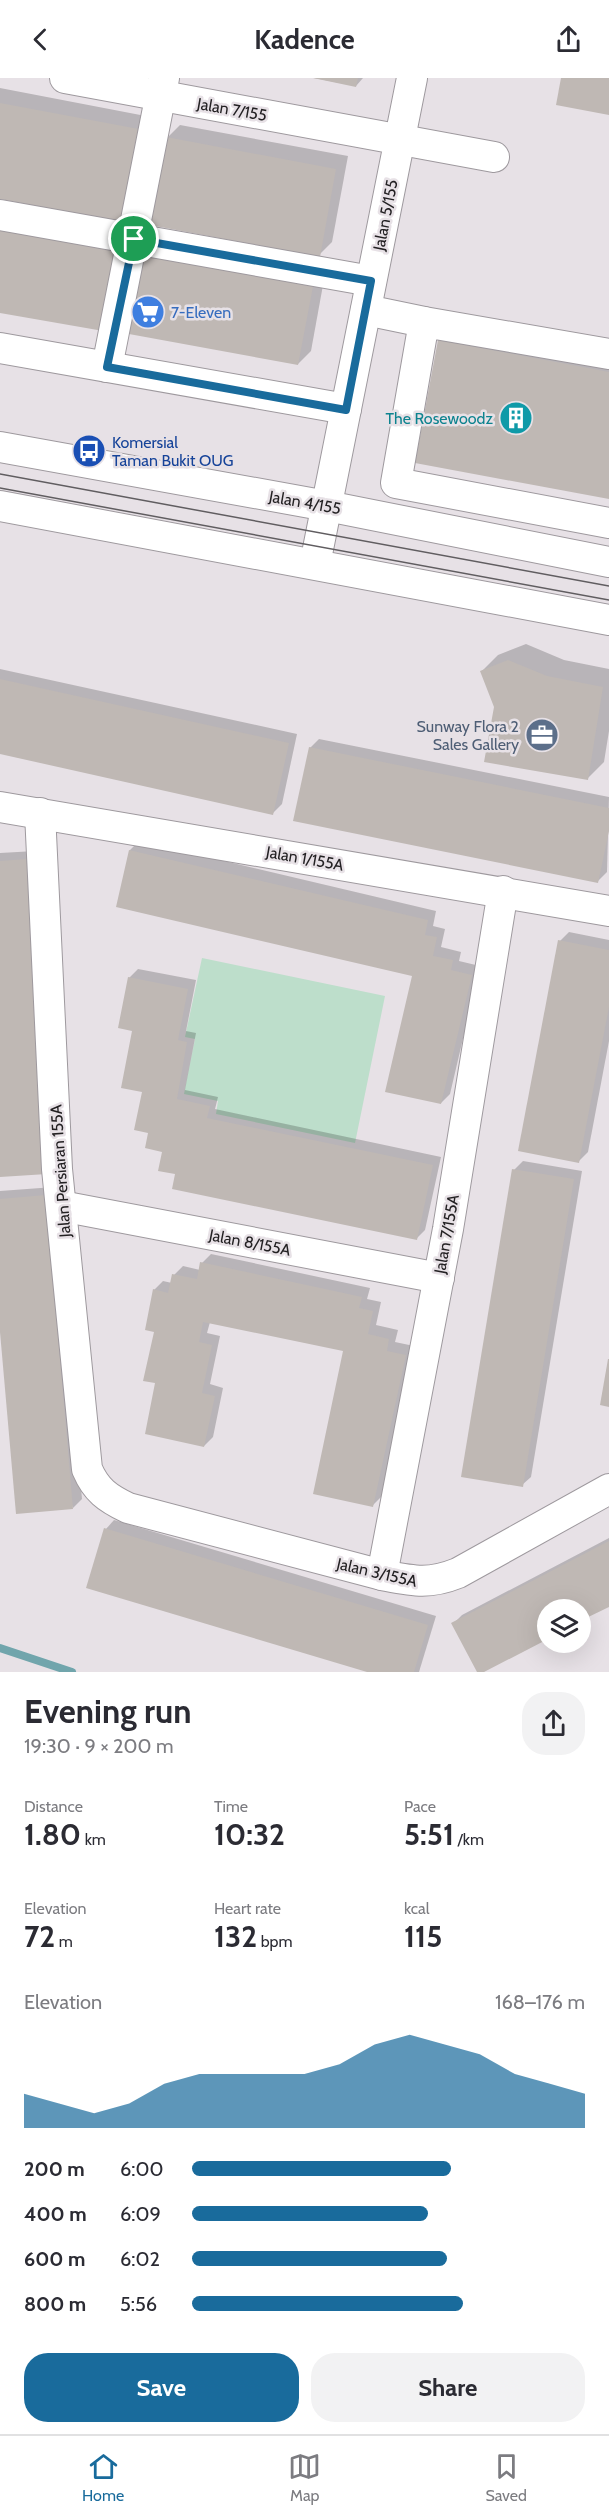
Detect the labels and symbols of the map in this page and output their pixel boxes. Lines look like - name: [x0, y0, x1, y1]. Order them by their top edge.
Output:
- street label: Jalan 7/155: [195, 94, 268, 125]
- street label: Jalan 5/155: [369, 178, 402, 253]
- pin: [108, 213, 159, 264]
- supermarket icon: 7-Eleven: [130, 294, 166, 330]
- place label: 7-Eleven: [171, 303, 231, 322]
- building icon: The Rosewoodz: [498, 400, 534, 436]
- place label: The Rosewoodz: [386, 409, 493, 428]
- bus stop icon: Komersial Taman Bukit OUG: [71, 433, 107, 469]
- place label: Komersial Taman Bukit OUG: [112, 433, 234, 470]
- street label: Jalan 4/155: [267, 487, 342, 518]
- place label: Sunway Flora 2 Sales Gallery: [417, 717, 519, 754]
- office icon: Sunway Flora 2 Sales Gallery: [524, 717, 560, 753]
- street label: Jalan 1/155A: [264, 842, 345, 875]
- street label: Jalan Persiaran 155A: [46, 1104, 75, 1239]
- street label: Jalan 7/155A: [430, 1193, 463, 1276]
- street label: Jalan 8/155A: [206, 1225, 293, 1260]
- street label: Jalan 3/155A: [334, 1554, 419, 1591]

